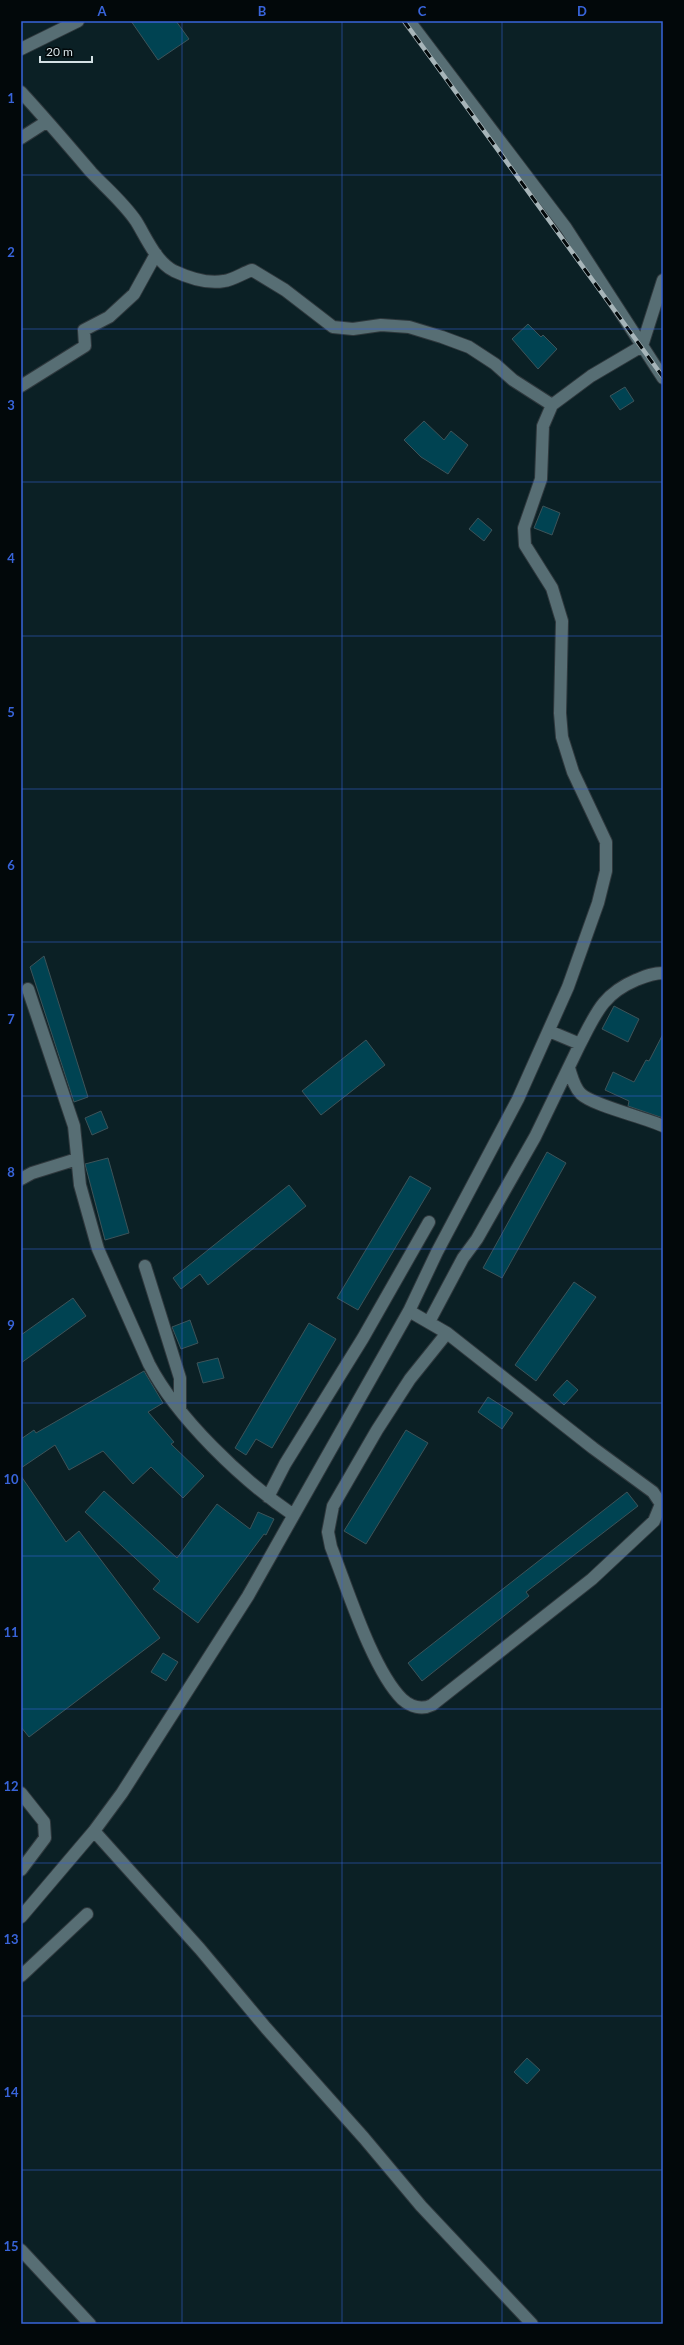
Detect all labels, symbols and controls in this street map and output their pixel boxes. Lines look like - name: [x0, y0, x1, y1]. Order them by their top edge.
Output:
- text: A: [96, 3, 107, 19]
- text: B: [258, 3, 267, 19]
- text: C: [418, 3, 427, 19]
- text: D: [577, 3, 587, 19]
- scale bar: [40, 38, 92, 64]
- text: 20 m: [46, 44, 73, 59]
- text: 1: [7, 90, 15, 106]
- text: 2: [7, 244, 15, 260]
- text: 3: [7, 397, 15, 413]
- text: 4: [7, 550, 15, 566]
- text: 5: [7, 704, 15, 720]
- text: 6: [7, 857, 15, 873]
- text: 7: [7, 1011, 15, 1027]
- text: 8: [7, 1164, 15, 1180]
- text: 9: [7, 1317, 15, 1333]
- text: 10: [3, 1471, 19, 1487]
- text: 11: [3, 1624, 19, 1640]
- text: 12: [3, 1778, 19, 1794]
- text: 13: [3, 1931, 19, 1947]
- text: 14: [3, 2084, 19, 2100]
- text: 15: [3, 2238, 19, 2254]

